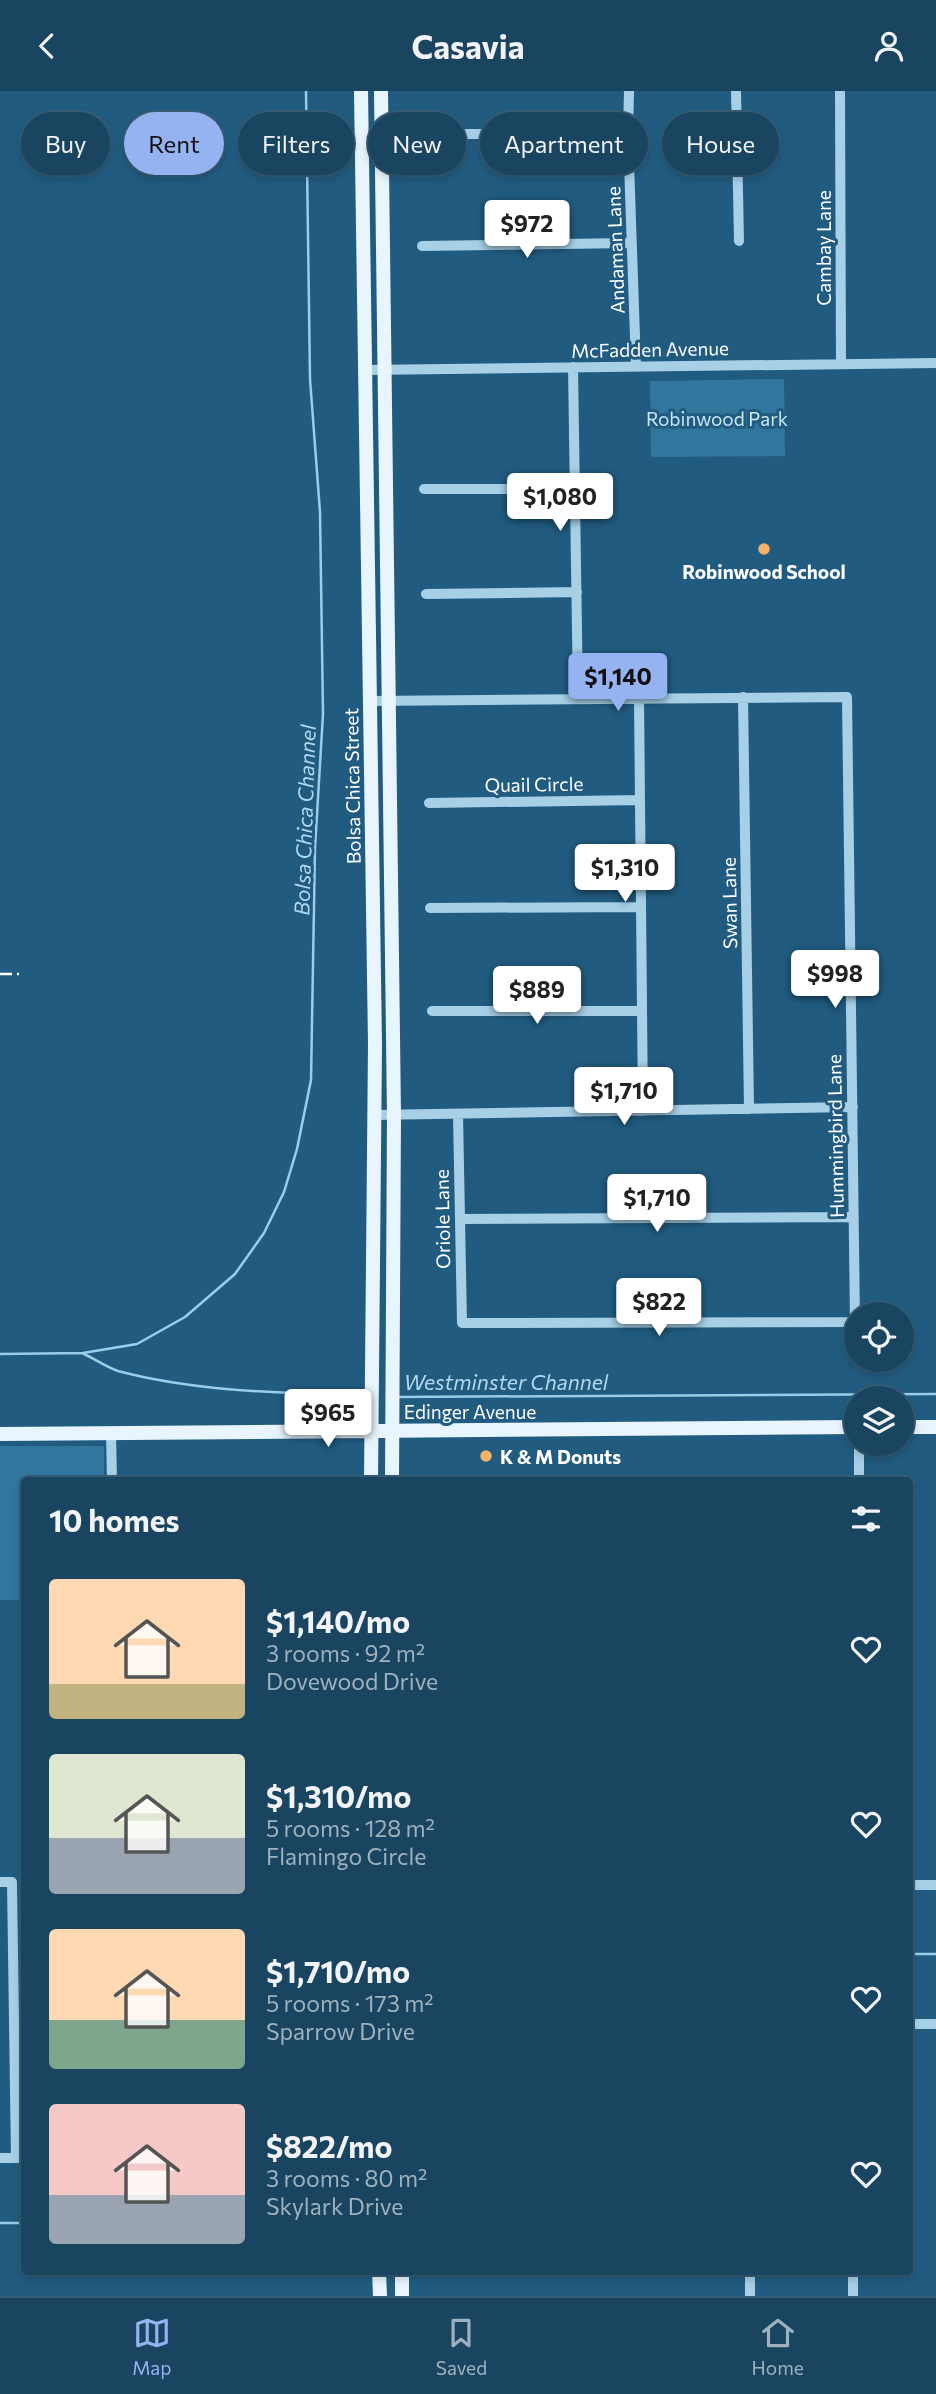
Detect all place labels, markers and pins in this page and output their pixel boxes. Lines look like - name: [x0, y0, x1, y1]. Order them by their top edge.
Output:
- pin: $972: [486, 201, 568, 260]
- pin: $1,080: [503, 473, 617, 533]
- marker: Robinwood School: [756, 541, 772, 557]
- place label: Robinwood School: [682, 560, 846, 583]
- pin: $1,140: [561, 653, 675, 713]
- pin: $1,310: [568, 845, 682, 904]
- pin: $998: [794, 951, 876, 1010]
- pin: $889: [496, 967, 578, 1026]
- pin: $1,710: [567, 1067, 681, 1127]
- pin: $1,710: [600, 1175, 714, 1234]
- pin: $822: [618, 1279, 700, 1338]
- pin: $965: [287, 1389, 369, 1449]
- place label: K & M Donuts: [500, 1445, 621, 1468]
- marker: K & M Donuts: [478, 1448, 494, 1464]

